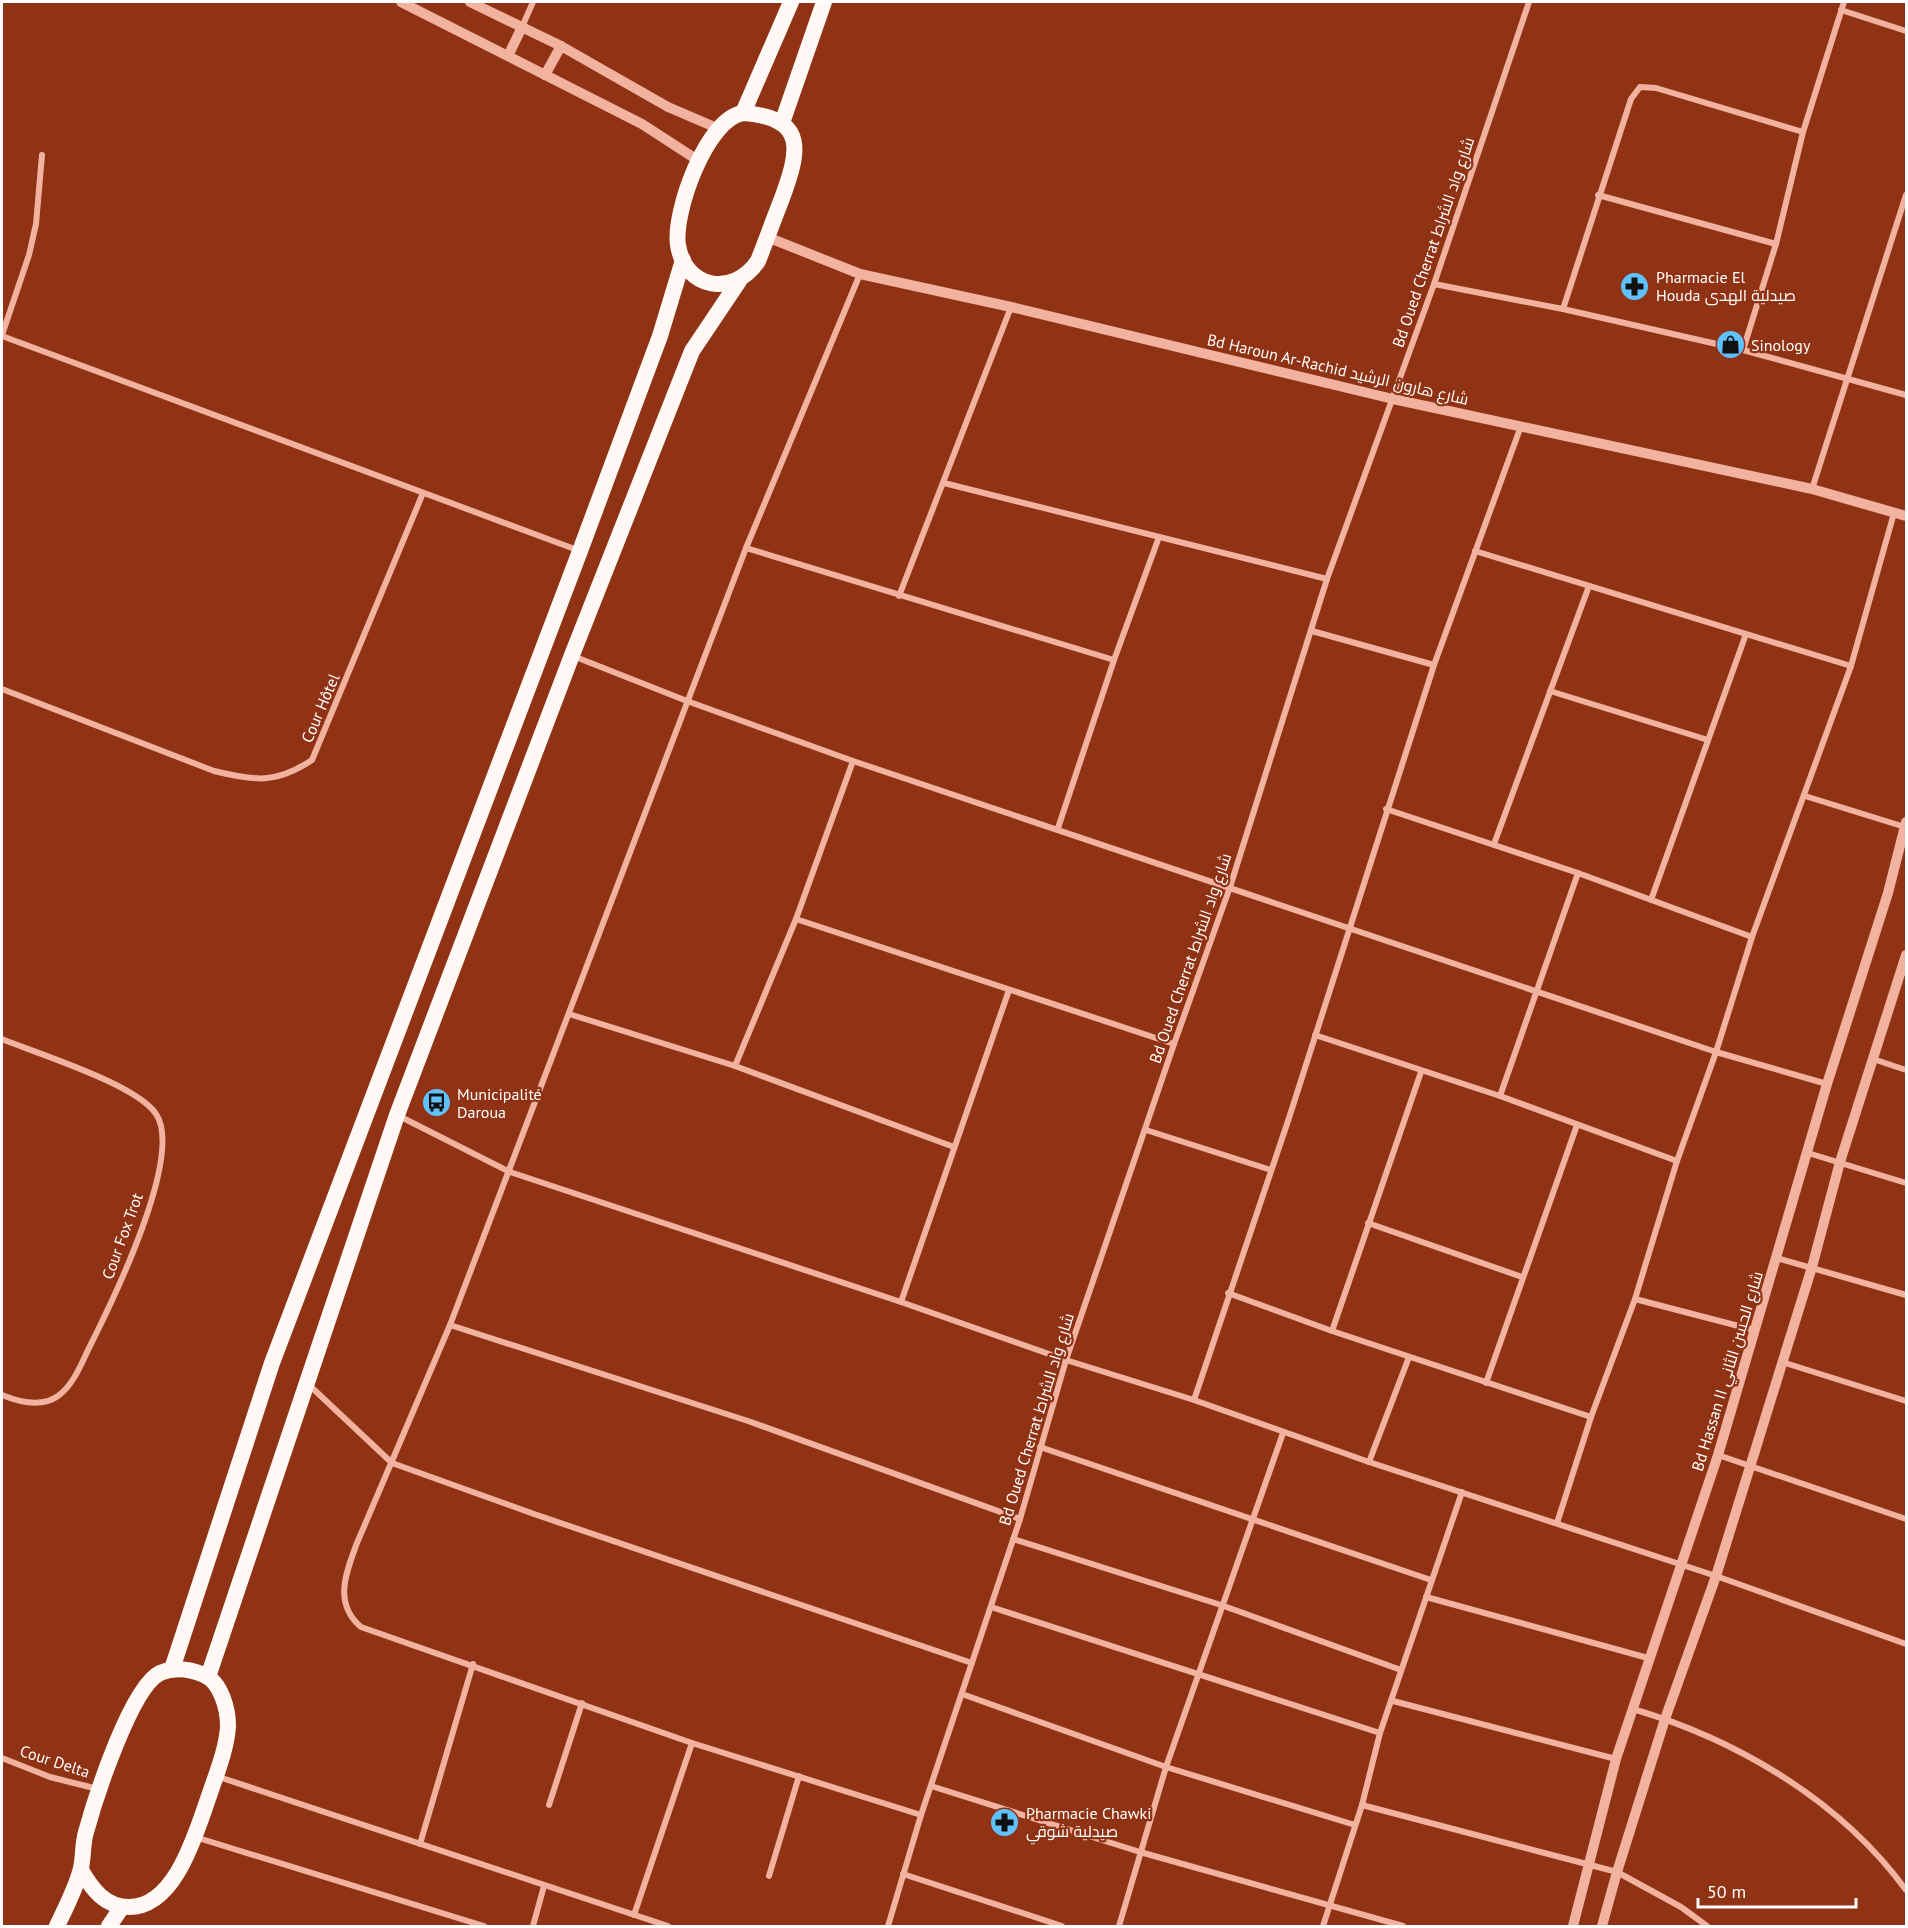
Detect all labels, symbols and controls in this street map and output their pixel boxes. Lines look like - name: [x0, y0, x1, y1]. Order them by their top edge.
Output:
- street label: Bd Oued Cherrat شارع واد الشراط: [1388, 134, 1480, 350]
- place label: Pharmacie El Houda صيدلية الهدى: [1656, 267, 1796, 306]
- pharmacy icon: Pharmacie El Houda صيدلية الهدى: [1619, 270, 1651, 302]
- street label: Bd Haroun Ar-Rachid شارع هارون الرشيد: [1205, 329, 1471, 411]
- shop icon: Sinology: [1714, 329, 1746, 361]
- place label: Sinology: [1751, 335, 1811, 355]
- street label: Cour Hôtel: [297, 670, 344, 745]
- street label: Bd Oued Cherrat شارع واد الشراط: [1145, 850, 1237, 1066]
- place label: Municipalité Daroua: [457, 1084, 542, 1122]
- bus stop icon: Municipalité Daroua: [420, 1087, 452, 1119]
- street label: Cour Fox Trot: [97, 1190, 147, 1282]
- street label: Bd Hassan II شارع الحسن الثاني: [1687, 1269, 1771, 1475]
- street label: Bd Oued Cherrat شارع واد الشراط: [994, 1310, 1080, 1528]
- street label: Cour Delta: [18, 1740, 92, 1782]
- place label: Pharmacie Chawki صيدلية شوقي: [1026, 1803, 1151, 1845]
- pharmacy icon: Pharmacie Chawki صيدلية شوقي: [989, 1806, 1021, 1838]
- scale bar: [1698, 1871, 1856, 1909]
- text: 50 m: [1707, 1880, 1746, 1903]

